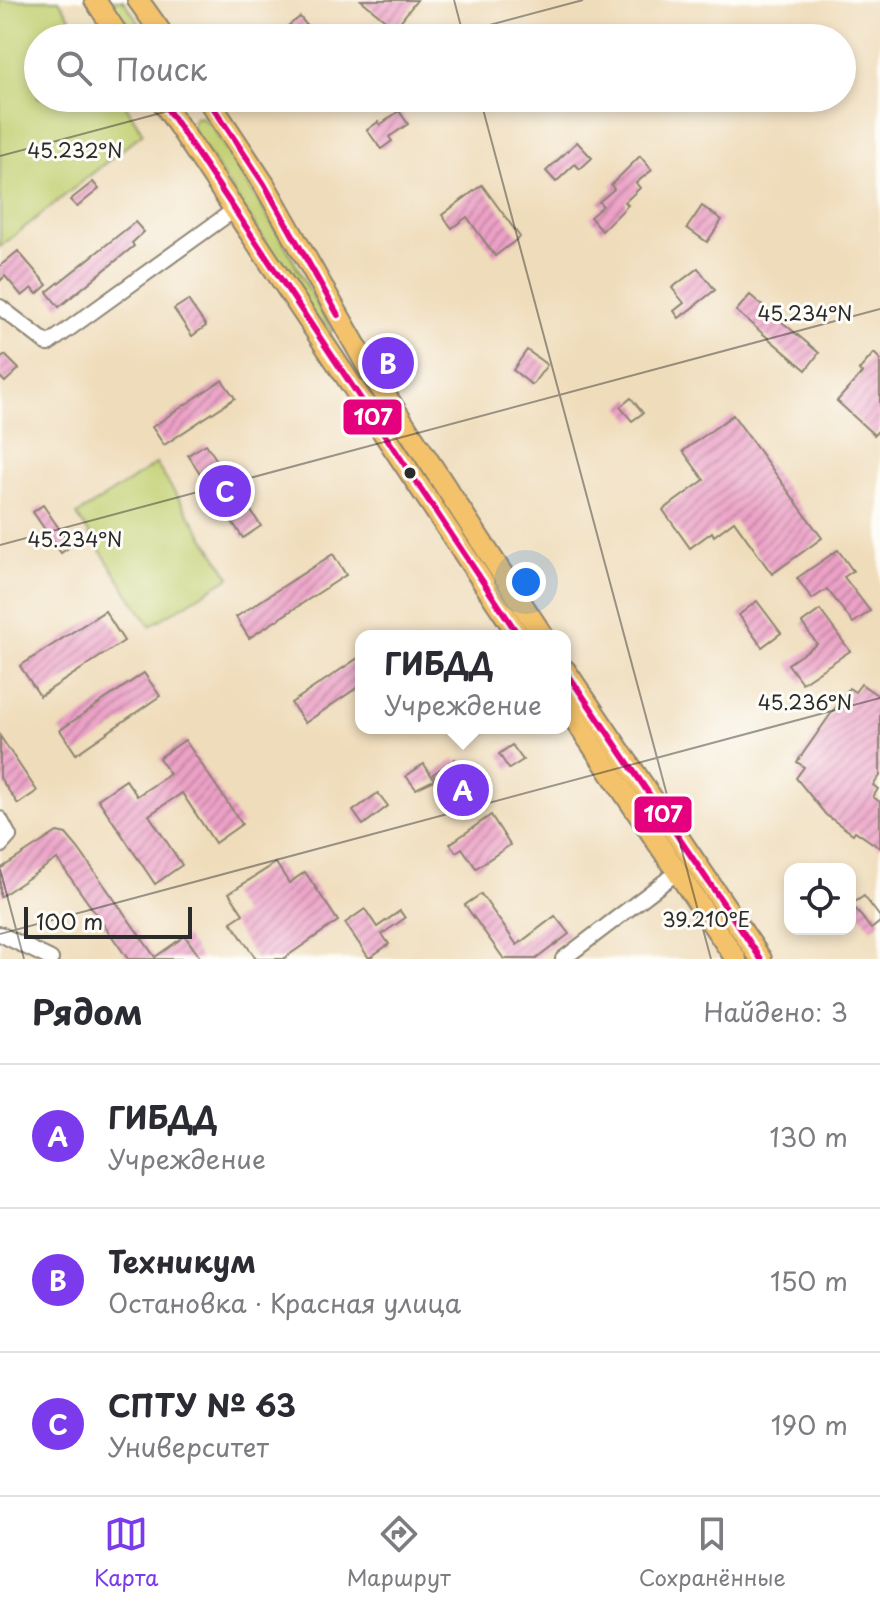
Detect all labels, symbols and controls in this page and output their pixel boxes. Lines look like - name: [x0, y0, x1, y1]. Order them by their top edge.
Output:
- search box: [24, 24, 856, 112]
- icon: search: [52, 46, 96, 90]
- text: Поиск: [116, 46, 207, 91]
- text: 45.232°N: [27, 135, 123, 165]
- text: 45.234°N: [758, 298, 852, 328]
- pin: B: [362, 333, 414, 393]
- line badge: 107: [342, 398, 403, 436]
- text: 107: [354, 399, 393, 432]
- pin: C: [199, 461, 251, 521]
- unlabelled marker: [402, 465, 418, 481]
- text: 45.234°N: [28, 524, 122, 554]
- your location: [506, 562, 546, 602]
- popup: [355, 630, 571, 734]
- text: ГИБДД: [384, 640, 493, 685]
- text: Учреждение: [384, 685, 542, 724]
- text: 45.236°N: [758, 687, 852, 717]
- pin: A: [437, 760, 489, 820]
- line badge: 107: [633, 795, 693, 834]
- text: 107: [644, 796, 683, 829]
- map controls: [784, 863, 856, 935]
- button: locate: [784, 863, 856, 935]
- scale bar: [24, 903, 192, 939]
- text: 100 m: [36, 904, 103, 937]
- text: 39.210°E: [662, 904, 750, 934]
- text: Рядом: [32, 985, 143, 1037]
- text: Найдено: 3: [704, 992, 848, 1031]
- text: ГИБДД: [108, 1094, 217, 1139]
- text: A: [48, 1117, 68, 1156]
- text: 130 m: [769, 1117, 848, 1156]
- text: Учреждение: [108, 1139, 266, 1178]
- text: Техникум: [108, 1238, 256, 1283]
- text: B: [49, 1261, 67, 1300]
- text: 150 m: [770, 1261, 848, 1300]
- text: Остановка · Красная улица: [108, 1283, 461, 1322]
- text: СПТУ № 63: [108, 1382, 296, 1427]
- text: C: [48, 1405, 68, 1444]
- text: 190 m: [771, 1405, 848, 1444]
- text: Университет: [108, 1427, 269, 1466]
- tab: Карта: [94, 1512, 159, 1593]
- tab: Маршрут: [347, 1512, 451, 1593]
- tab: Сохранённые: [639, 1512, 786, 1593]

